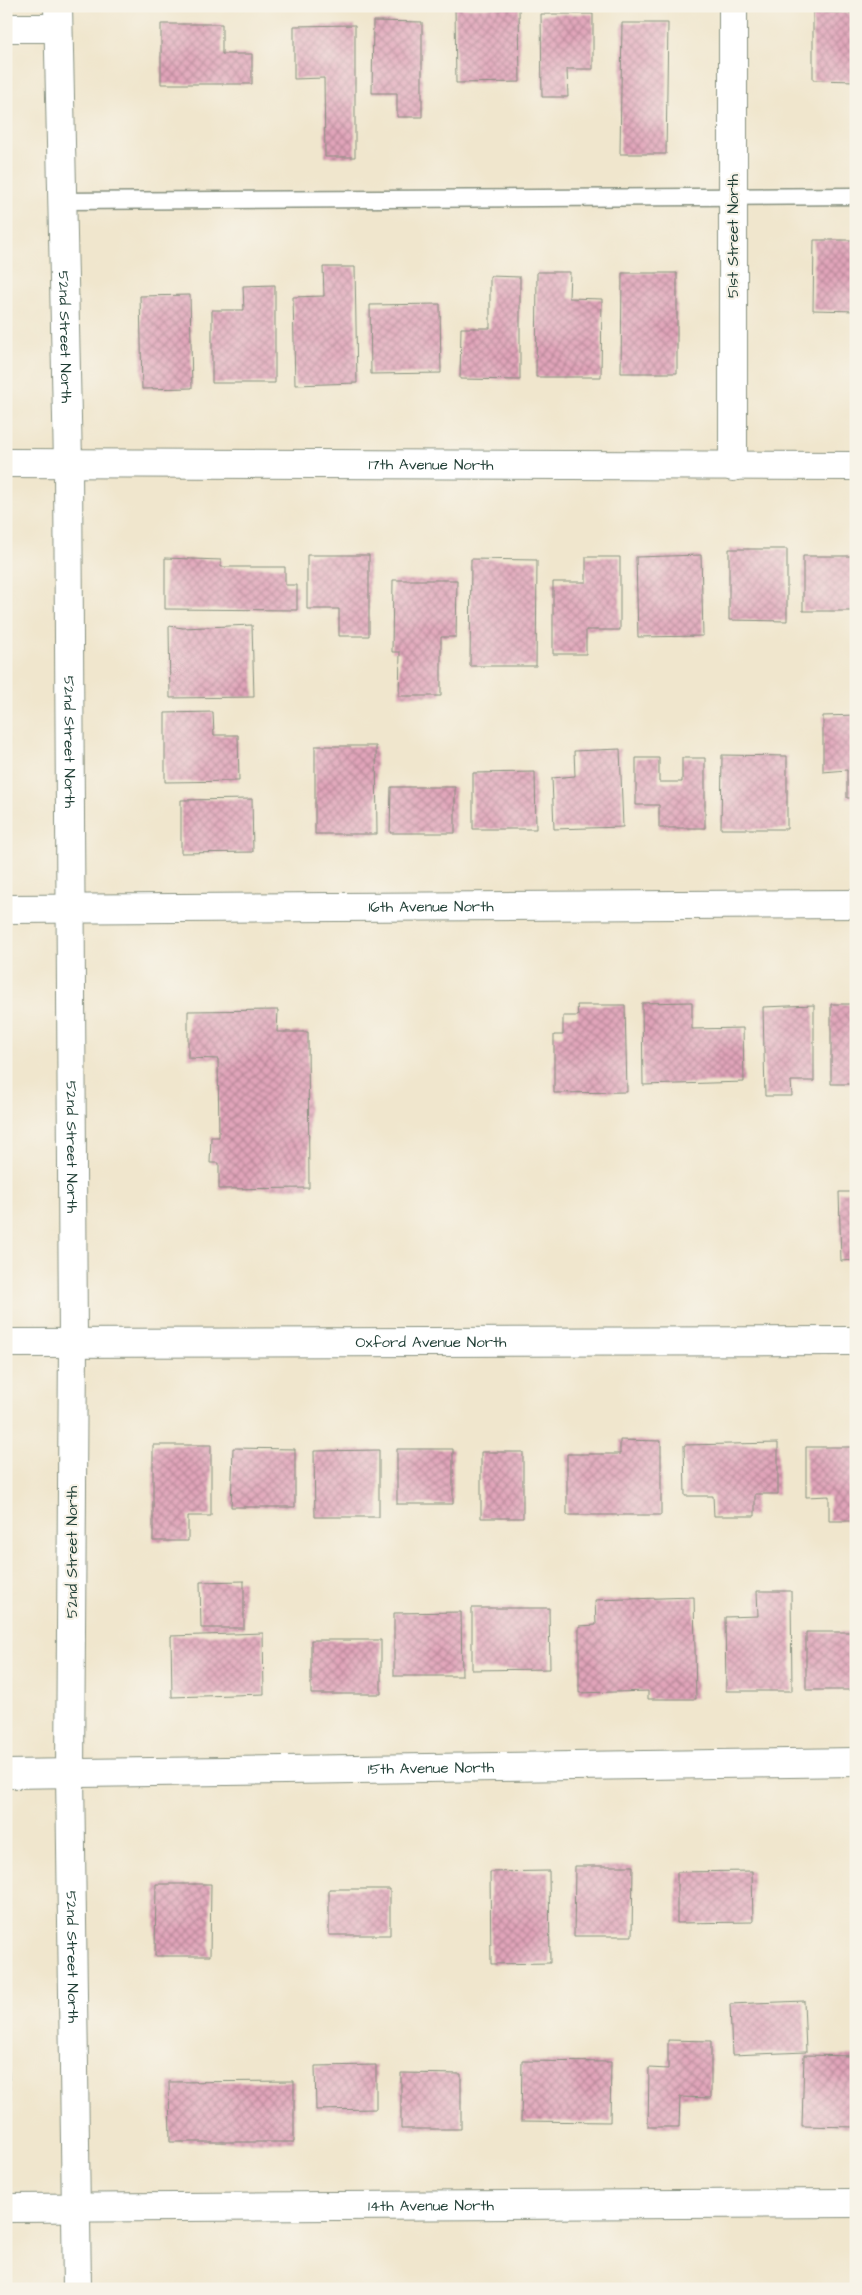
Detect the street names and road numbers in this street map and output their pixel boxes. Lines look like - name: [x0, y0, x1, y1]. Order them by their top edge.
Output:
- street label: 51st Street North: [723, 173, 744, 298]
- street label: 52nd Street North: [53, 271, 77, 404]
- street label: 17th Avenue North: [368, 454, 494, 476]
- street label: 52nd Street North: [58, 676, 80, 809]
- street label: 16th Avenue North: [368, 896, 494, 918]
- street label: 52nd Street North: [61, 1081, 82, 1214]
- street label: Oxford Avenue North: [356, 1332, 507, 1353]
- street label: 52nd Street North: [62, 1485, 83, 1618]
- street label: 15th Avenue North: [368, 1757, 495, 1780]
- street label: 52nd Street North: [61, 1891, 83, 2024]
- street label: 14th Avenue North: [368, 2195, 495, 2217]

